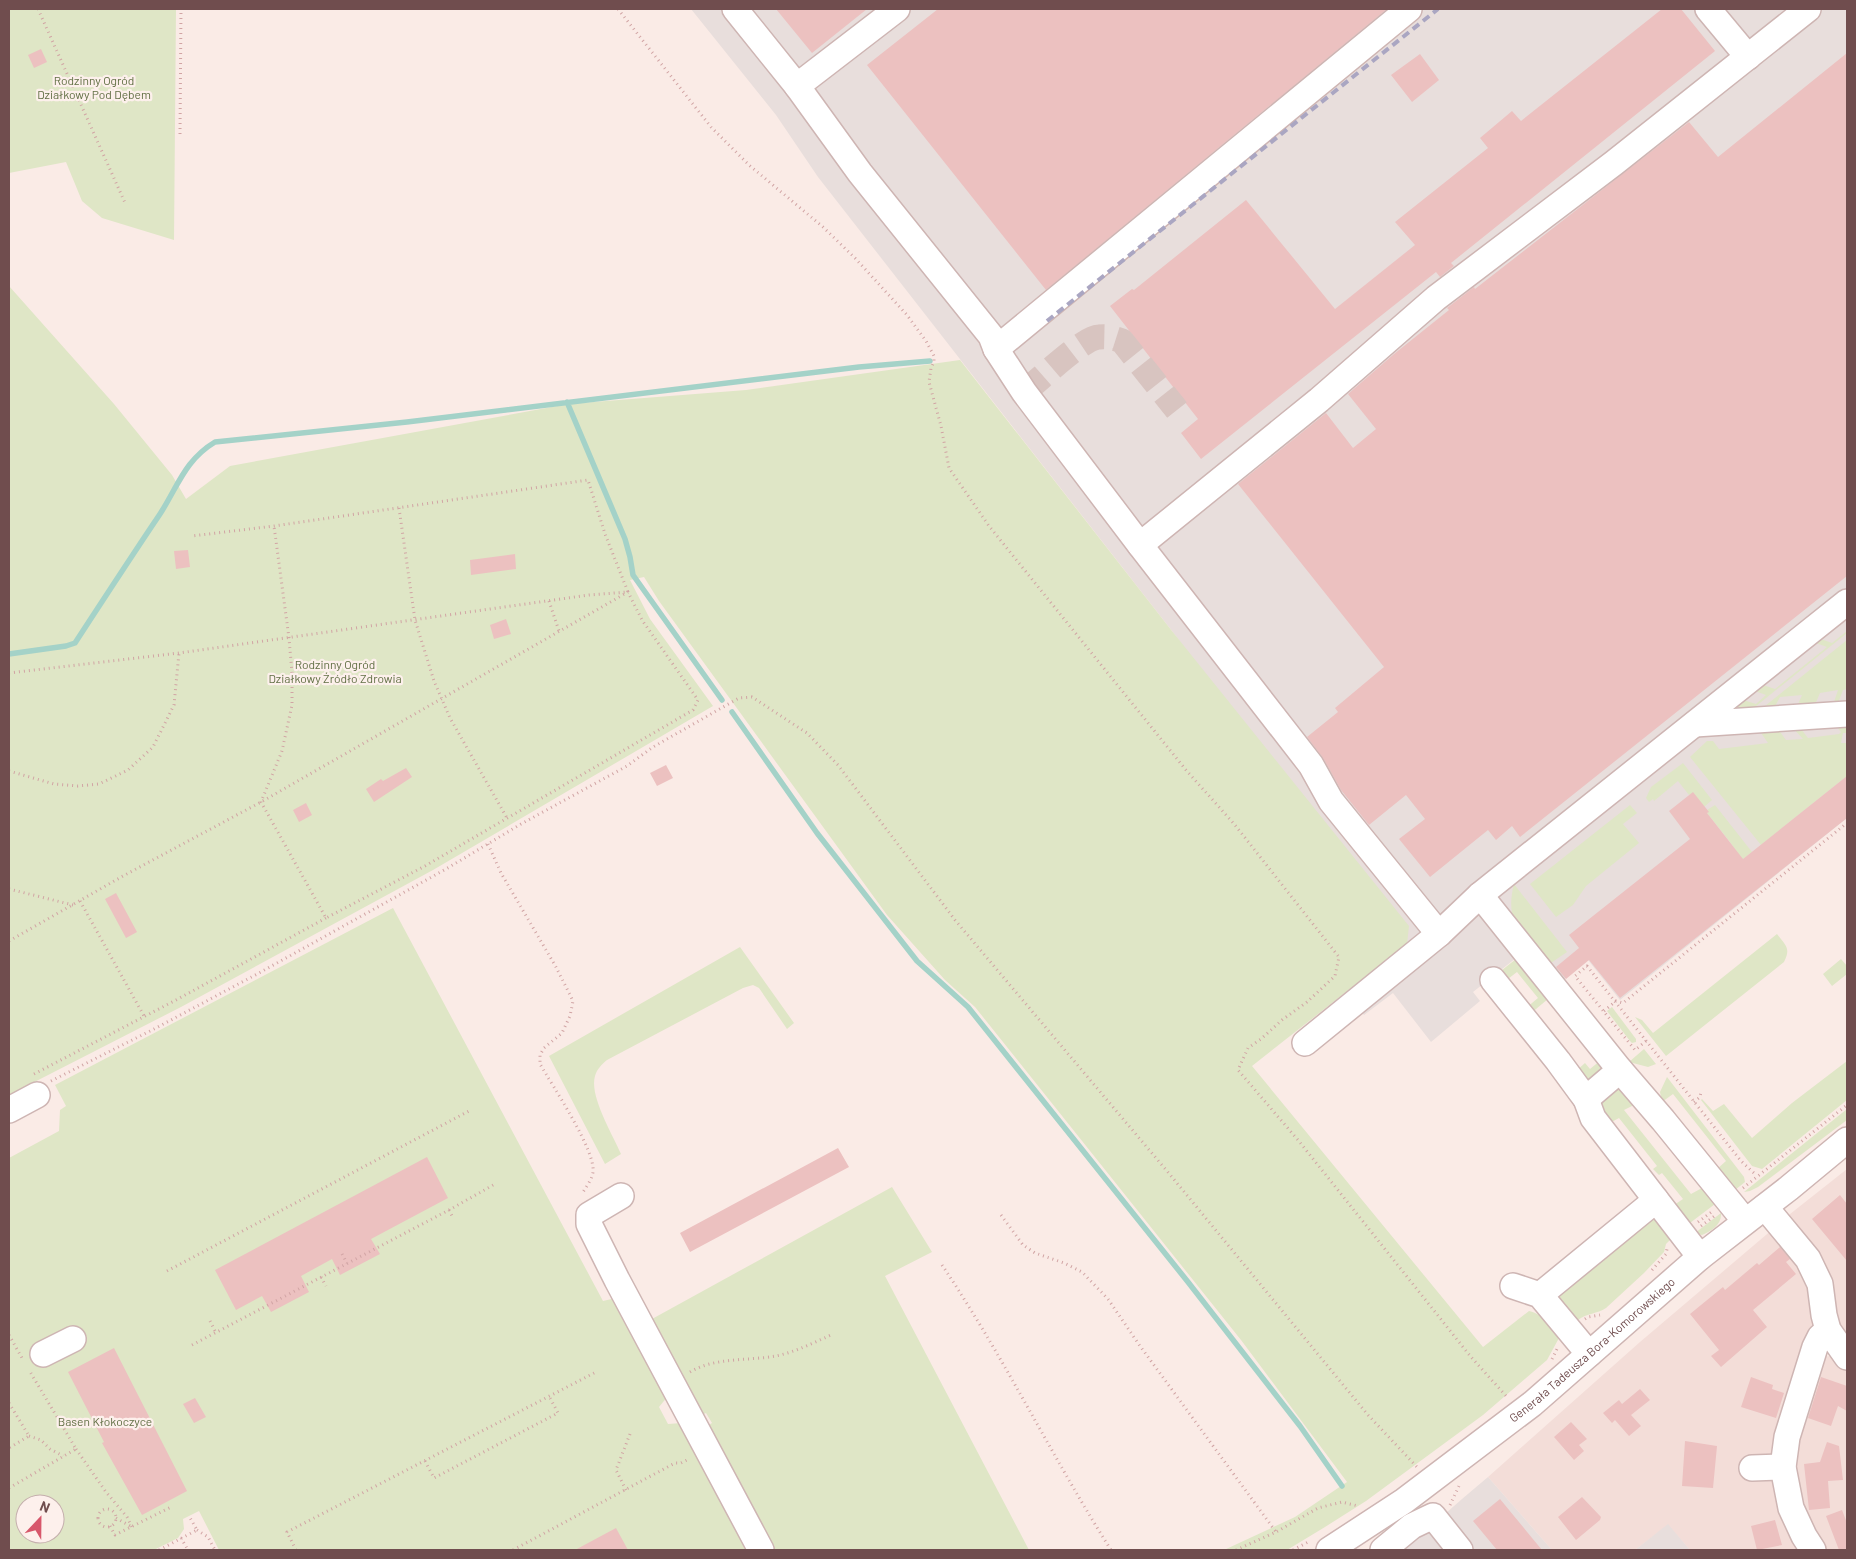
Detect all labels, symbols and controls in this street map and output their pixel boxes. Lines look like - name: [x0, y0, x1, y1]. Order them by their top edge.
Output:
- park label: Rodzinny Ogród Działkowy Pod Dębem: [37, 73, 151, 101]
- park label: Rodzinny Ogród Działkowy Źródło Zdrowia: [268, 657, 402, 685]
- street label: Generała Tadeusza Bora-Komorowskiego: [1506, 1274, 1677, 1425]
- park label: Basen Kłokoczyce: [58, 1414, 152, 1428]
- north arrow: [15, 1494, 65, 1544]
- text: N: [38, 1497, 53, 1516]

